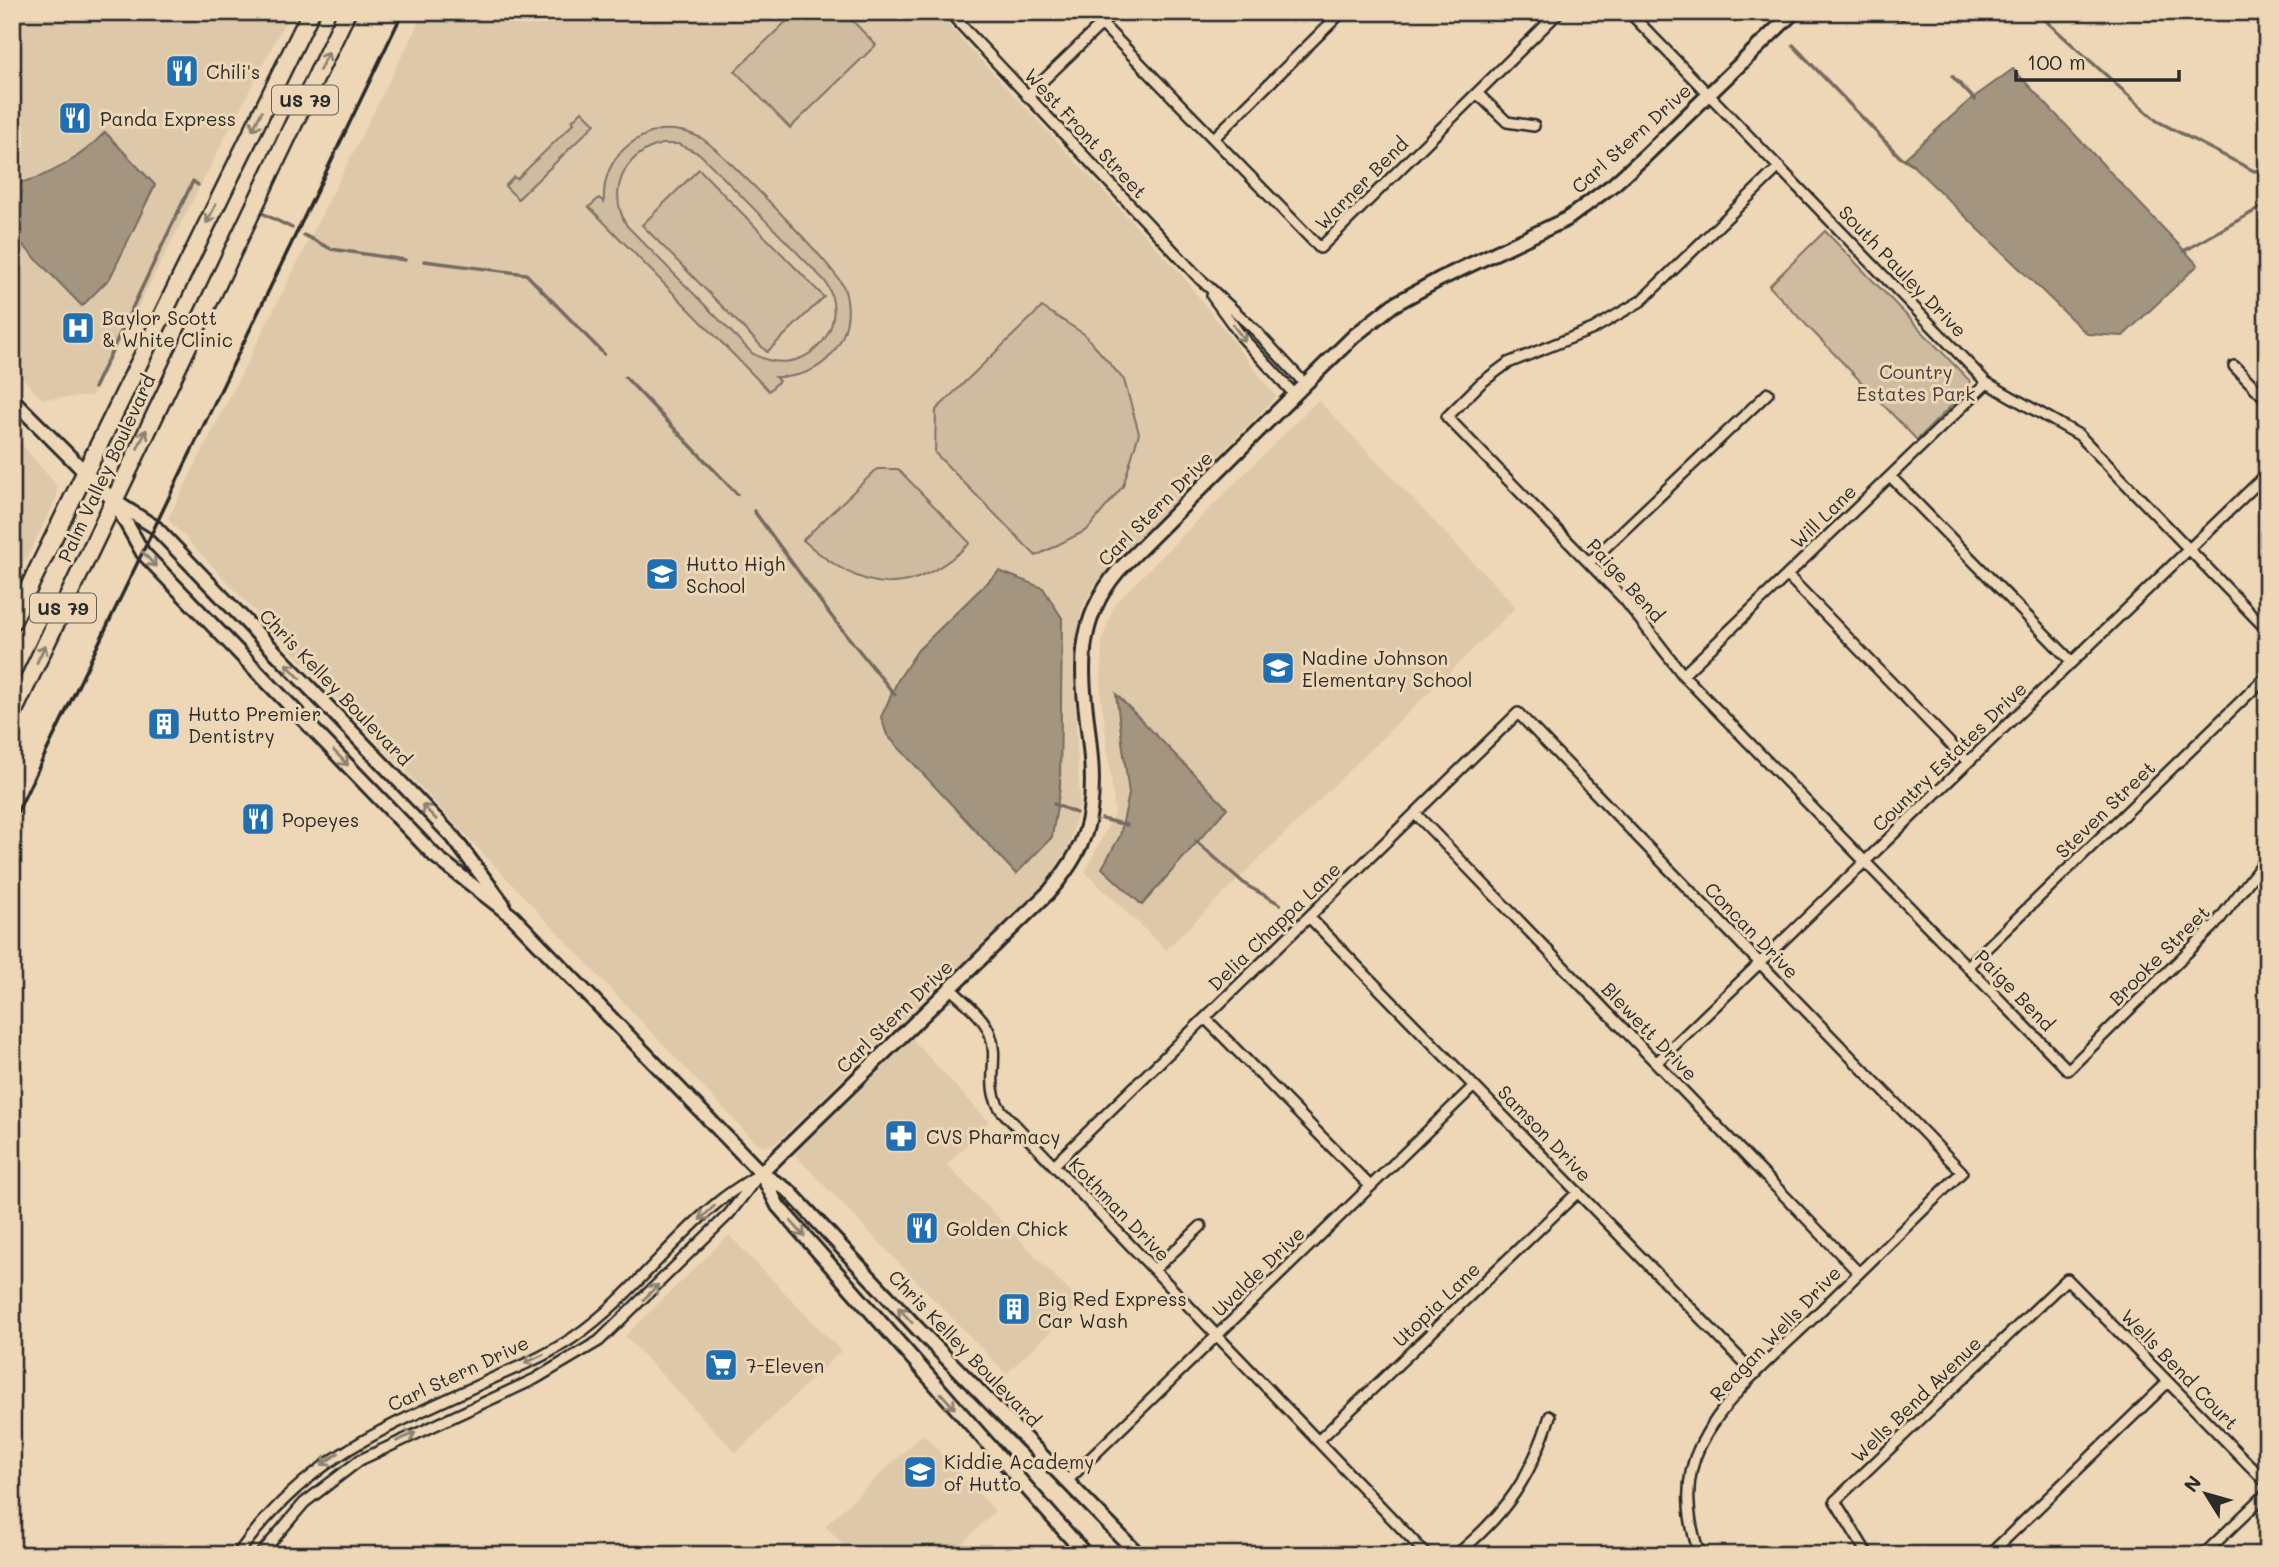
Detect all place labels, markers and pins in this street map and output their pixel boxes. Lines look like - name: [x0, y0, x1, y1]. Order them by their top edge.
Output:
- restaurant icon: Chili's: [163, 52, 201, 90]
- place label: Chili's: [206, 59, 260, 84]
- restaurant icon: Panda Express: [56, 99, 94, 137]
- place label: Panda Express: [100, 106, 236, 131]
- place label: Baylor Scott & White Clinic: [102, 305, 233, 352]
- hospital icon: Baylor Scott & White Clinic: [59, 309, 97, 347]
- place label: Hutto High School: [686, 551, 785, 598]
- school or university icon: Hutto High School: [643, 555, 681, 593]
- place label: Nadine Johnson Elementary School: [1302, 645, 1472, 692]
- school or university icon: Nadine Johnson Elementary School: [1259, 649, 1297, 687]
- place label: Hutto Premier Dentistry: [188, 701, 321, 748]
- building icon: Hutto Premier Dentistry: [145, 705, 183, 743]
- restaurant icon: Popeyes: [239, 800, 277, 838]
- place label: Popeyes: [282, 807, 359, 832]
- pharmacy icon: CVS Pharmacy: [882, 1117, 920, 1155]
- place label: CVS Pharmacy: [926, 1124, 1060, 1149]
- restaurant icon: Golden Chick: [903, 1209, 941, 1247]
- place label: Golden Chick: [946, 1216, 1068, 1241]
- place label: Big Red Express Car Wash: [1038, 1286, 1187, 1333]
- building icon: Big Red Express Car Wash: [995, 1290, 1033, 1328]
- supermarket icon: 7-Eleven: [702, 1346, 740, 1384]
- place label: 7-Eleven: [746, 1353, 824, 1378]
- place label: Kiddie Academy of Hutto: [944, 1449, 1094, 1496]
- school or university icon: Kiddie Academy of Hutto: [901, 1453, 939, 1491]

